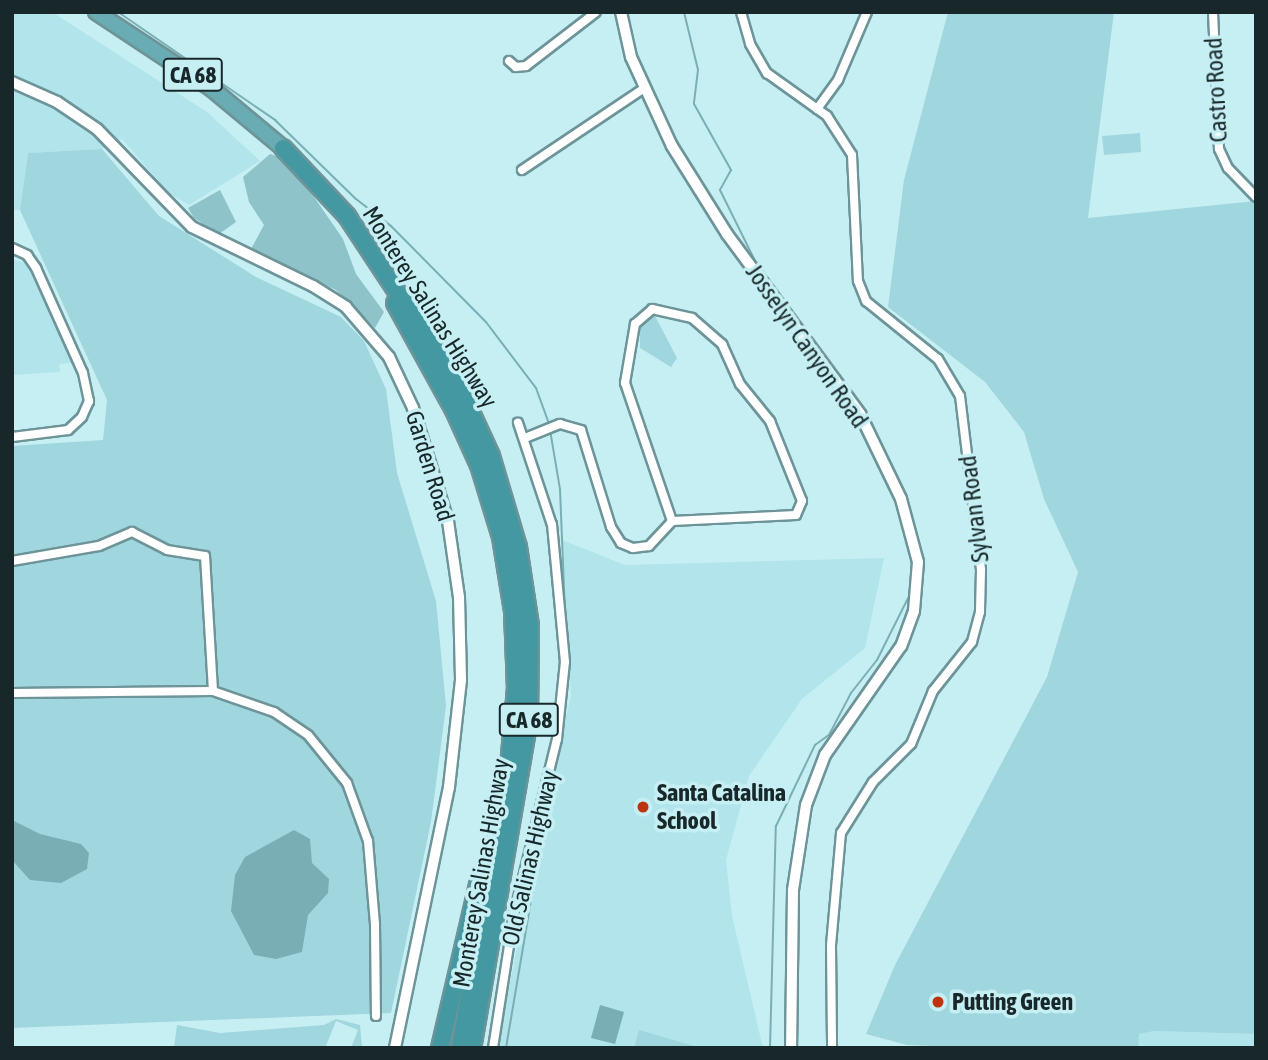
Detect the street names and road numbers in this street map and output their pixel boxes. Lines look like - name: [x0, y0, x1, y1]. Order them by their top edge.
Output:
- street label: Castro Road: [1199, 37, 1233, 143]
- road number: CA 68: [162, 55, 224, 94]
- street label: Monterey Salinas Highway: [356, 201, 504, 413]
- street label: Josselyn Canyon Road: [740, 259, 874, 433]
- street label: Garden Road: [400, 407, 460, 525]
- street label: Sylvan Road: [953, 454, 995, 564]
- road number: CA 68: [498, 700, 560, 740]
- street label: Monterey Salinas Highway: [447, 756, 515, 990]
- street label: Old Salinas Highway: [496, 768, 564, 948]

